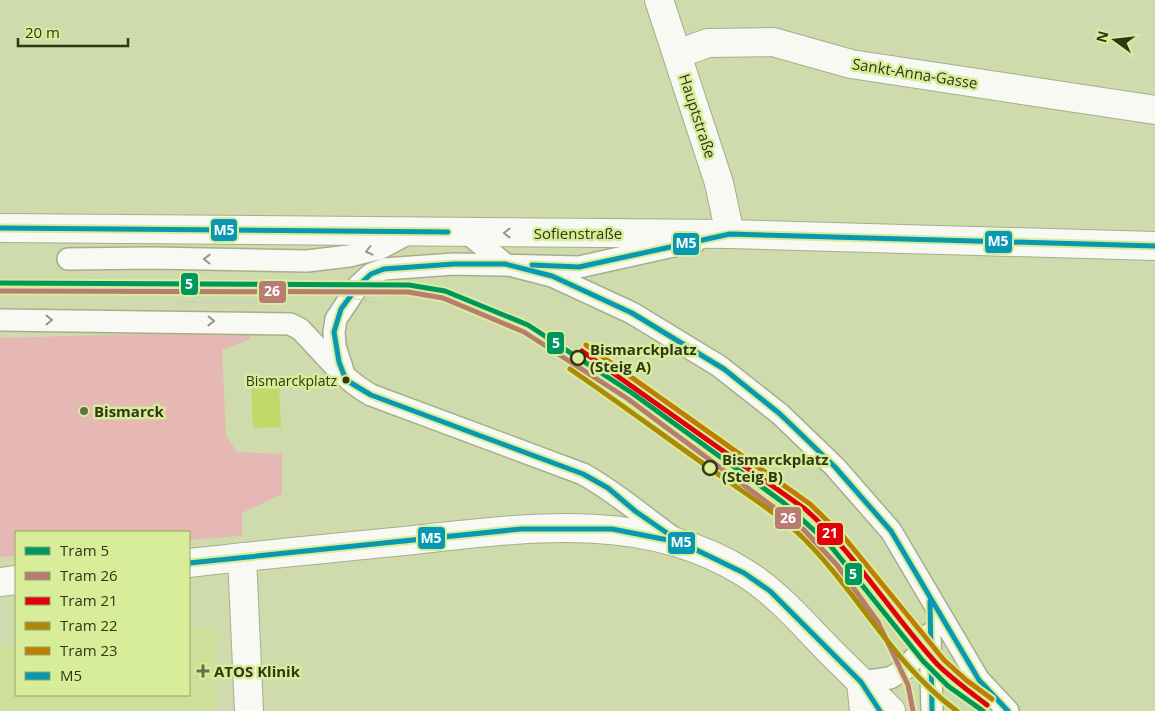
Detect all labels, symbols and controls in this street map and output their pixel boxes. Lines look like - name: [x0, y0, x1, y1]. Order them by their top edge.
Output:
- scale bar: [18, 15, 128, 47]
- north arrow: [1090, 15, 1140, 65]
- text: 20 m: [25, 22, 60, 42]
- text: N: [1091, 29, 1113, 44]
- street label: Sankt-Anna-Gasse: [851, 53, 979, 93]
- street label: Hauptstraße: [675, 71, 721, 161]
- line badge: M5: [210, 218, 238, 242]
- text: M5: [213, 220, 235, 239]
- street label: Sofienstraße: [534, 223, 622, 243]
- one-way arrow: [502, 228, 510, 238]
- line badge: M5: [984, 230, 1013, 254]
- text: M5: [987, 231, 1009, 250]
- line badge: M5: [672, 232, 700, 256]
- text: M5: [675, 233, 697, 252]
- one-way arrow: [364, 245, 373, 256]
- one-way arrow: [203, 254, 211, 264]
- line badge: 5: [180, 272, 199, 296]
- text: 5: [185, 274, 193, 293]
- line badge: 26: [258, 280, 287, 304]
- text: 26: [264, 281, 280, 300]
- one-way arrow: [45, 315, 53, 325]
- one-way arrow: [208, 316, 215, 326]
- line badge: 5: [546, 331, 565, 355]
- text: 5: [552, 333, 560, 352]
- place label: Bismarckplatz (Steig A): [590, 339, 697, 376]
- marker: Bismarckplatz (Steig A): [570, 350, 586, 366]
- place label: Bismarckplatz: [246, 371, 337, 390]
- marker: Bismarckplatz: [341, 375, 351, 385]
- place label: Bismarck: [94, 401, 164, 421]
- marker: Bismarck: [78, 405, 90, 417]
- place label: Bismarckplatz (Steig B): [722, 449, 829, 486]
- marker: Bismarckplatz (Steig B): [702, 460, 718, 476]
- line badge: 26: [774, 506, 802, 530]
- text: 26: [780, 508, 796, 527]
- line badge: 21: [816, 522, 844, 546]
- text: 21: [822, 523, 838, 542]
- line badge: M5: [417, 526, 446, 550]
- text: M5: [420, 528, 442, 547]
- legend: [15, 531, 190, 696]
- line badge: M5: [667, 531, 696, 555]
- text: M5: [670, 532, 692, 551]
- text: Tram 5: [60, 540, 109, 560]
- line badge: 5: [844, 562, 863, 586]
- text: 5: [849, 564, 857, 583]
- text: Tram 26: [60, 565, 118, 585]
- text: Tram 21: [60, 590, 118, 610]
- text: Tram 22: [60, 615, 118, 635]
- text: Tram 23: [60, 640, 118, 660]
- place label: ATOS Klinik: [214, 661, 301, 681]
- marker: ATOS Klinik: [196, 664, 210, 678]
- text: M5: [60, 665, 82, 685]

